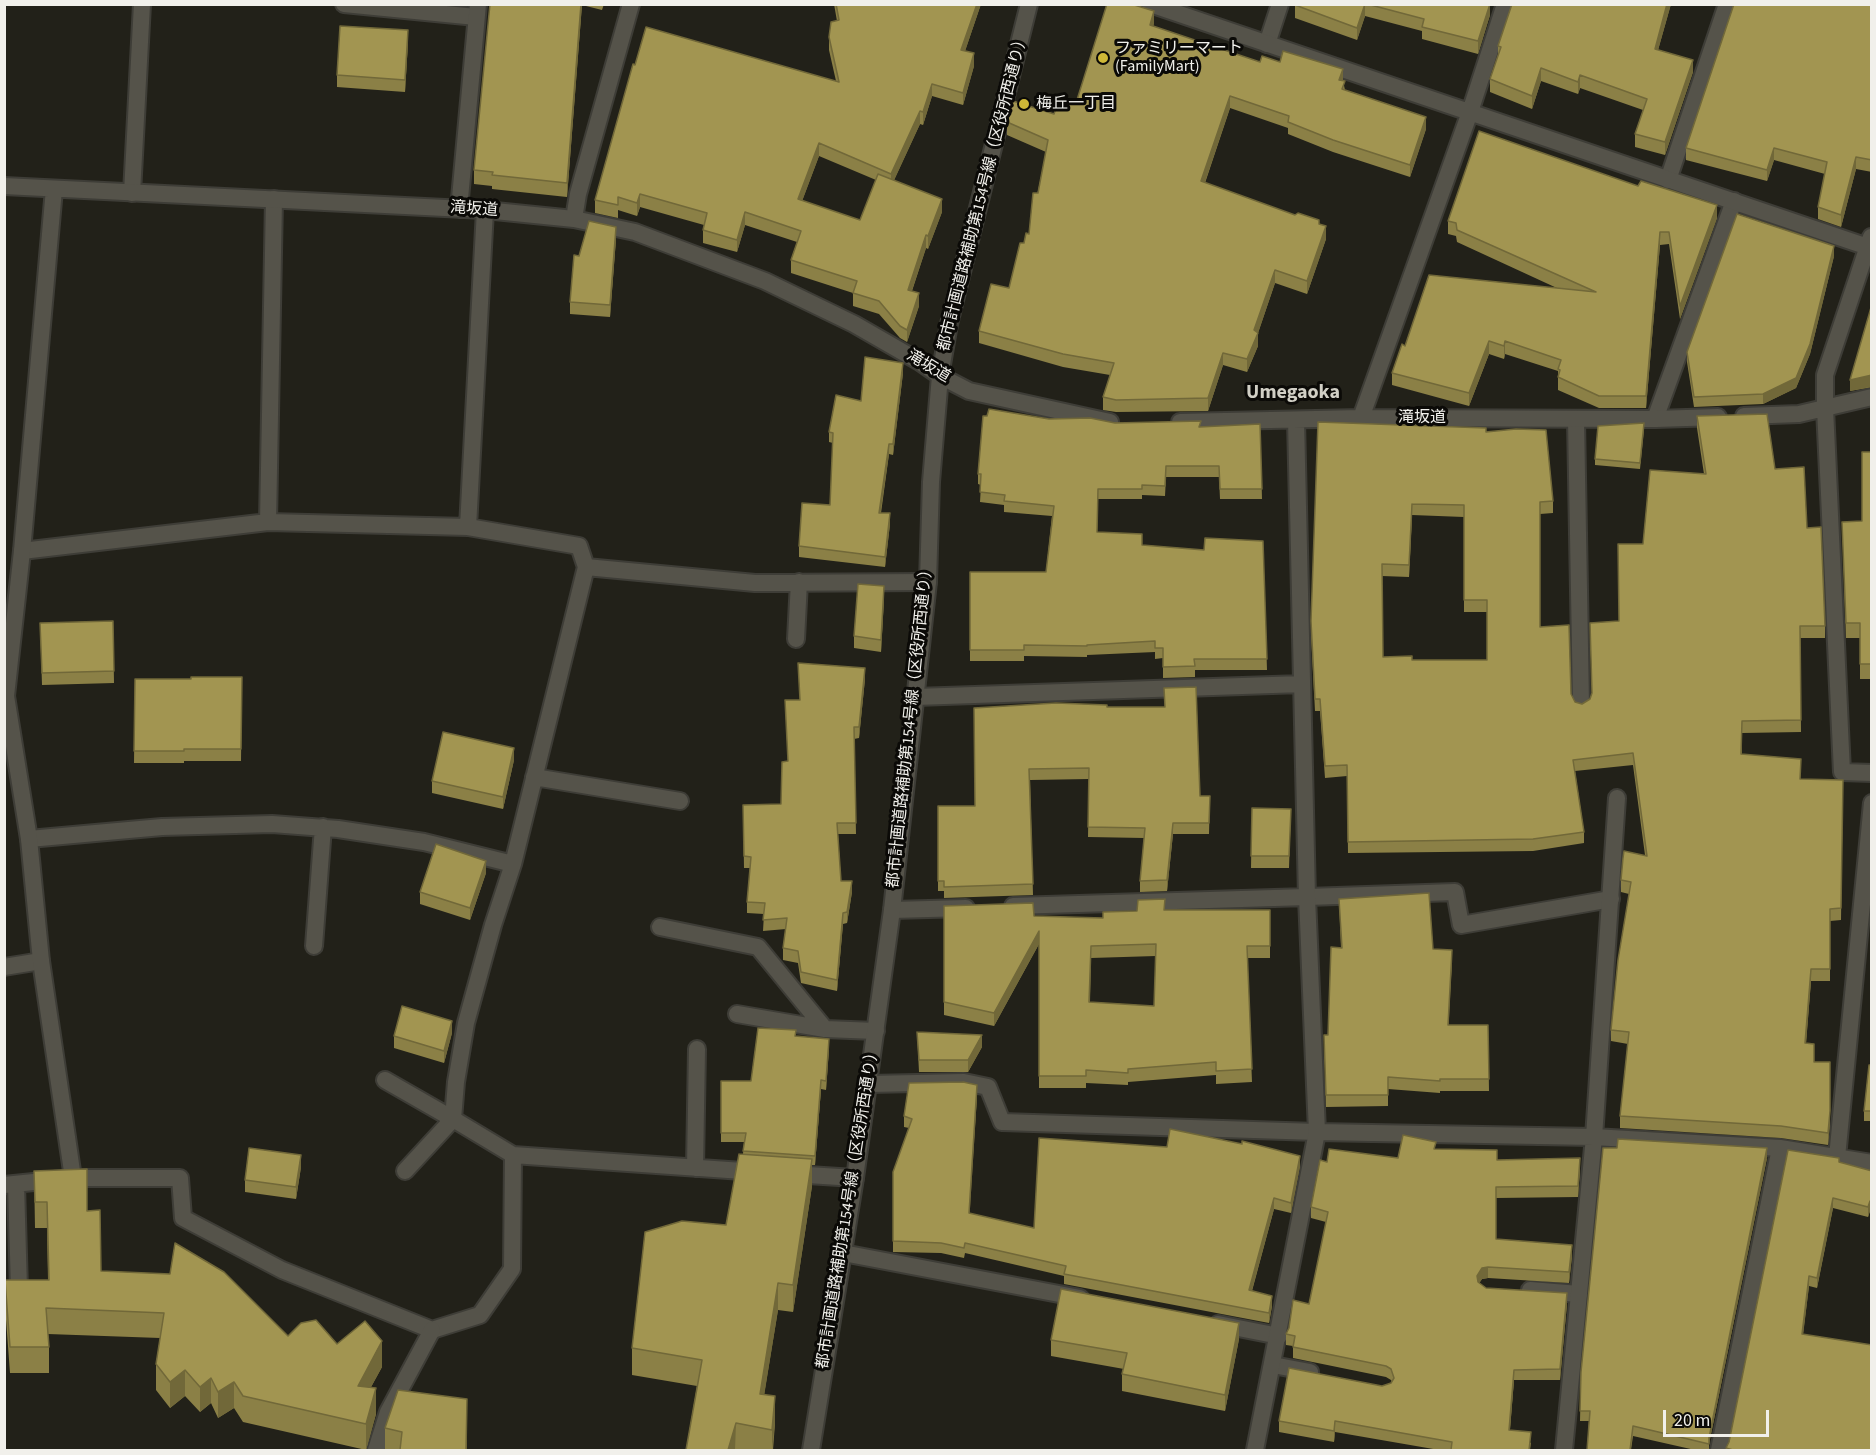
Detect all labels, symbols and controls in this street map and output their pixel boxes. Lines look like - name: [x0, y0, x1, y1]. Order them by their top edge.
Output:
- street label: 都市計画道路補助第154号線（区役所西通り）: [935, 31, 1033, 353]
- place label: ファミリーマート (FamilyMart): [1115, 39, 1243, 77]
- marker: ファミリーマート (FamilyMart): [1096, 51, 1110, 65]
- place label: 梅丘一丁目: [1036, 94, 1116, 114]
- marker: 梅丘一丁目: [1017, 97, 1031, 111]
- street label: 滝坂道: [449, 199, 499, 221]
- street label: 滝坂道: [902, 346, 954, 388]
- district label: Umegaoka: [1246, 382, 1340, 406]
- street label: 滝坂道: [1398, 408, 1446, 428]
- street label: 都市計画道路補助第154号線（区役所西通り）: [884, 561, 938, 889]
- street label: 都市計画道路補助第154号線（区役所西通り）: [814, 1044, 884, 1370]
- scale bar: [1666, 1398, 1772, 1436]
- text: 20 m: [1674, 1408, 1710, 1433]

